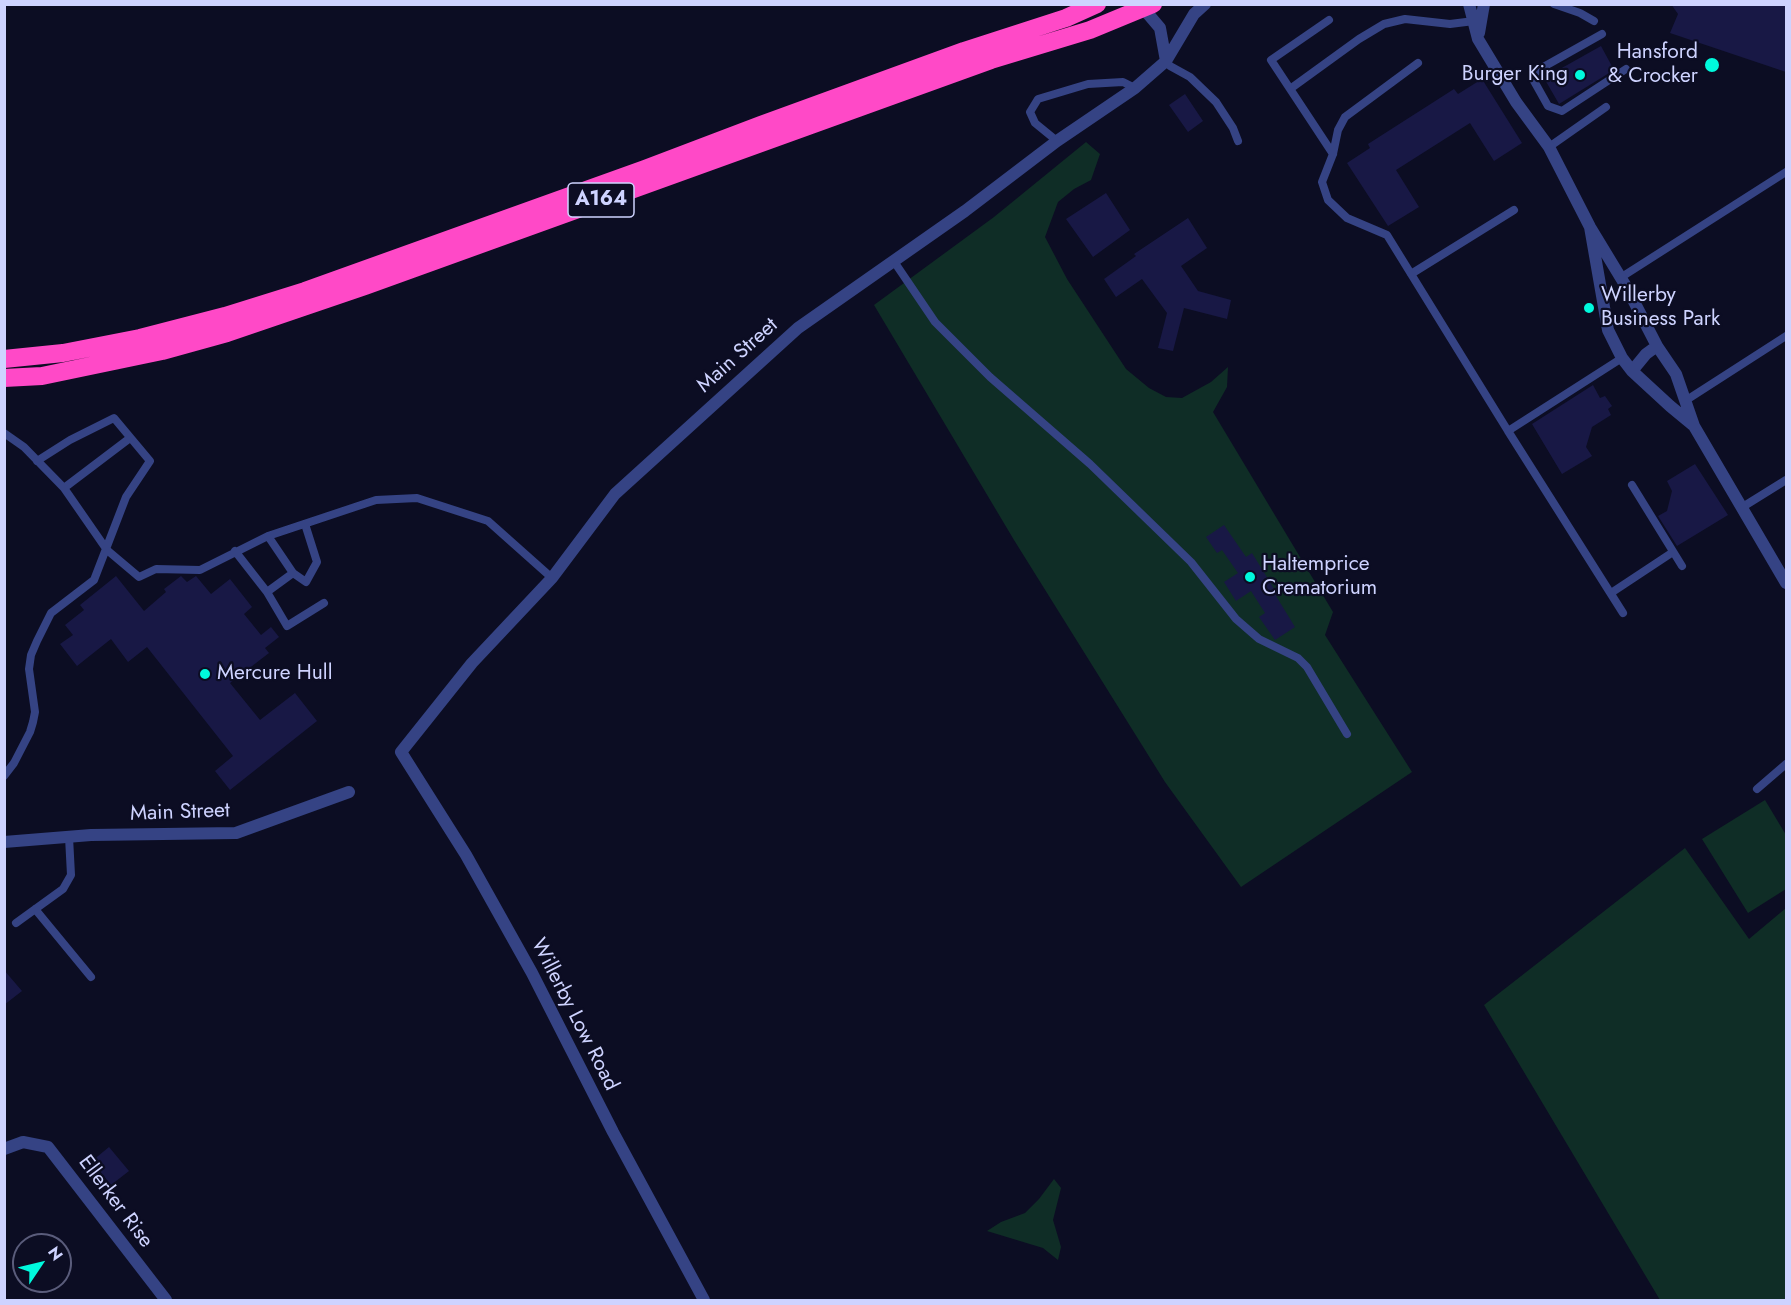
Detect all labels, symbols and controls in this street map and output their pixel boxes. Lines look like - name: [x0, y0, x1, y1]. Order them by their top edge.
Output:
- place label: Hansford & Crocker: [1608, 40, 1698, 90]
- marker: Hansford & Crocker: [1703, 56, 1721, 74]
- place label: Burger King: [1462, 62, 1568, 88]
- marker: Burger King: [1573, 68, 1587, 82]
- road number: A164: [568, 183, 634, 217]
- place label: Willerby Business Park: [1601, 283, 1720, 333]
- marker: Willerby Business Park: [1582, 301, 1596, 315]
- street label: Main Street: [692, 313, 784, 399]
- place label: Haltemprice Crematorium: [1262, 552, 1377, 602]
- marker: Haltemprice Crematorium: [1243, 570, 1257, 584]
- place label: Mercure Hull: [217, 661, 332, 687]
- marker: Mercure Hull: [198, 667, 212, 681]
- street label: Main Street: [130, 799, 230, 827]
- street label: Willerby Low Road: [525, 935, 623, 1095]
- street label: Ellerker Rise: [72, 1151, 158, 1253]
- north arrow: [12, 1233, 72, 1293]
- text: N: [42, 1242, 69, 1265]

